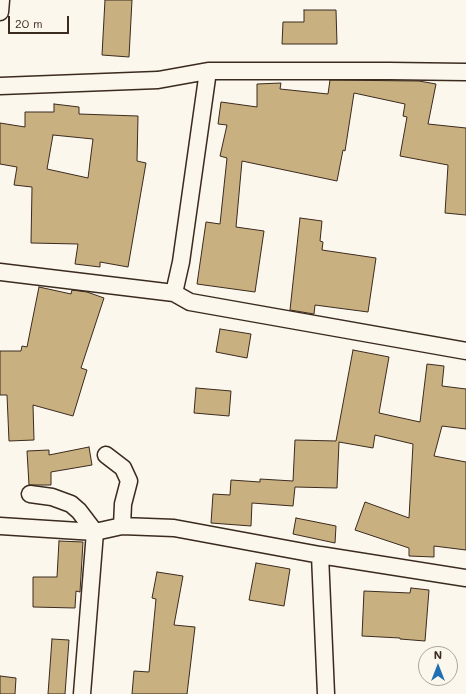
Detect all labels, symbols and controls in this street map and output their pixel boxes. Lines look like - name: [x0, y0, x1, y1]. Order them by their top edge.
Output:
- scale bar: [10, 8, 71, 34]
- text: 20 m: [15, 15, 43, 31]
- north arrow: [418, 646, 458, 686]
- text: N: [434, 647, 442, 662]

